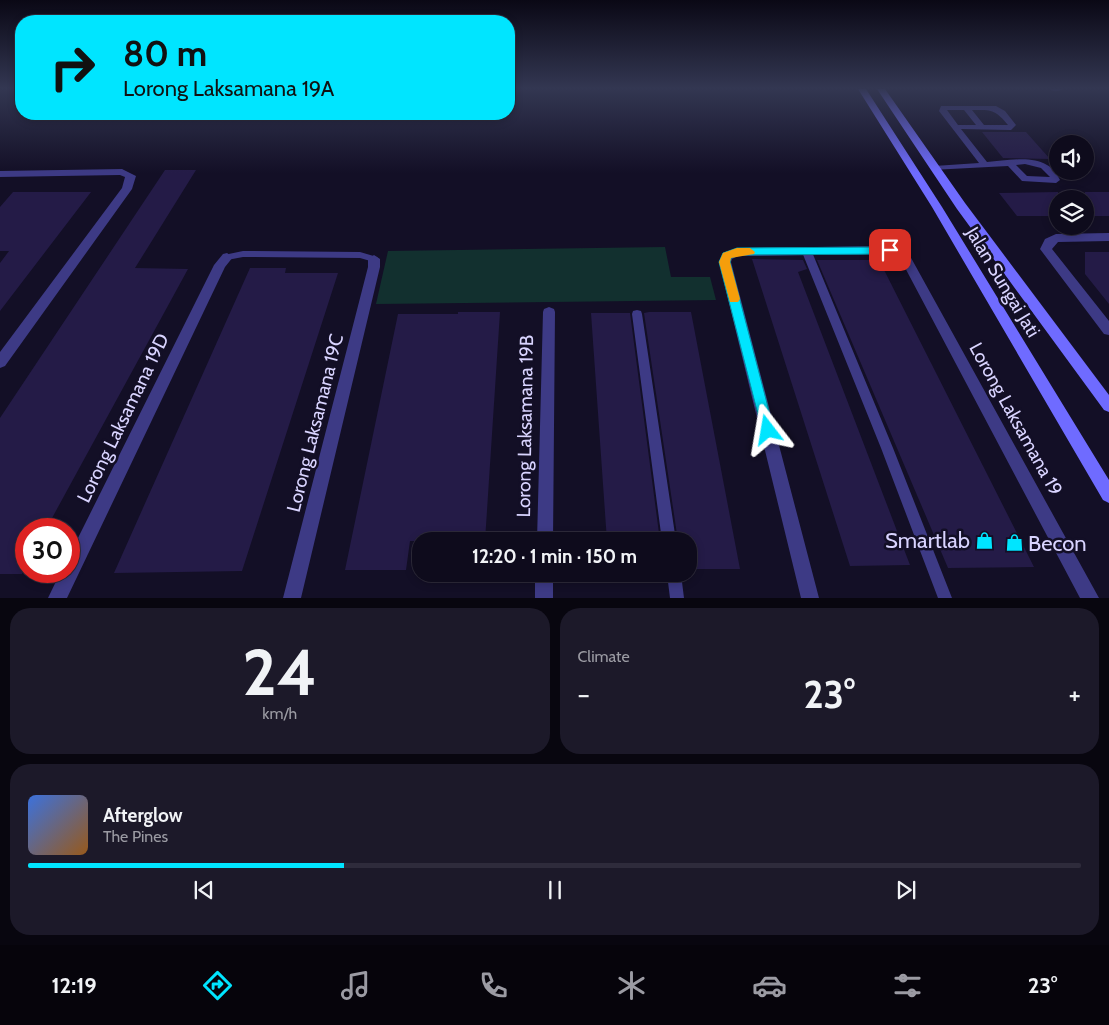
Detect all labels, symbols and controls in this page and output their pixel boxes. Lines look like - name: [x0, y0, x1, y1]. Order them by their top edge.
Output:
- text: 80 m: [123, 32, 207, 75]
- icon: right: [40, 35, 105, 100]
- text: Lorong Laksamana 19A: [123, 75, 334, 102]
- map controls: [1049, 135, 1094, 235]
- button: sound: [1049, 135, 1094, 180]
- button: layers: [1049, 190, 1094, 235]
- street label: Jalan Sungai Jati: [961, 222, 1045, 341]
- pin: [869, 229, 911, 271]
- icon: arrive: [876, 236, 904, 264]
- street label: Lorong Laksamana 19D: [72, 330, 174, 506]
- street label: Lorong Laksamana 19C: [282, 331, 348, 515]
- street label: Lorong Laksamana 19B: [512, 335, 538, 517]
- street label: Lorong Laksamana 19: [964, 339, 1068, 499]
- position arrow: [741, 403, 793, 455]
- speed limit sign: 30: [15, 518, 80, 583]
- place label: Smartlab: [885, 527, 970, 554]
- shop icon: Smartlab: [974, 530, 994, 550]
- place label: Becon: [1028, 530, 1087, 557]
- shop icon: Becon: [1004, 533, 1024, 553]
- text: 12:20 · 1 min · 150 m: [472, 545, 637, 568]
- text: 24: [242, 632, 317, 711]
- text: Climate: [578, 647, 630, 666]
- text: 23°: [803, 671, 855, 718]
- text: −: [578, 677, 590, 711]
- text: +: [1069, 677, 1081, 711]
- text: km/h: [262, 704, 297, 723]
- text: Afterglow: [103, 804, 183, 827]
- text: The Pines: [103, 827, 168, 846]
- icon: previous: [190, 876, 218, 904]
- icon: pause: [541, 876, 569, 904]
- icon: next: [892, 876, 920, 904]
- icon: directions: [200, 968, 235, 1003]
- icon: music: [338, 968, 373, 1003]
- icon: phone: [476, 968, 511, 1003]
- icon: climate: [614, 968, 649, 1003]
- icon: car: [752, 968, 787, 1003]
- icon: filters: [890, 968, 925, 1003]
- text: 12:19: [52, 972, 97, 999]
- text: 23°: [1028, 972, 1057, 999]

